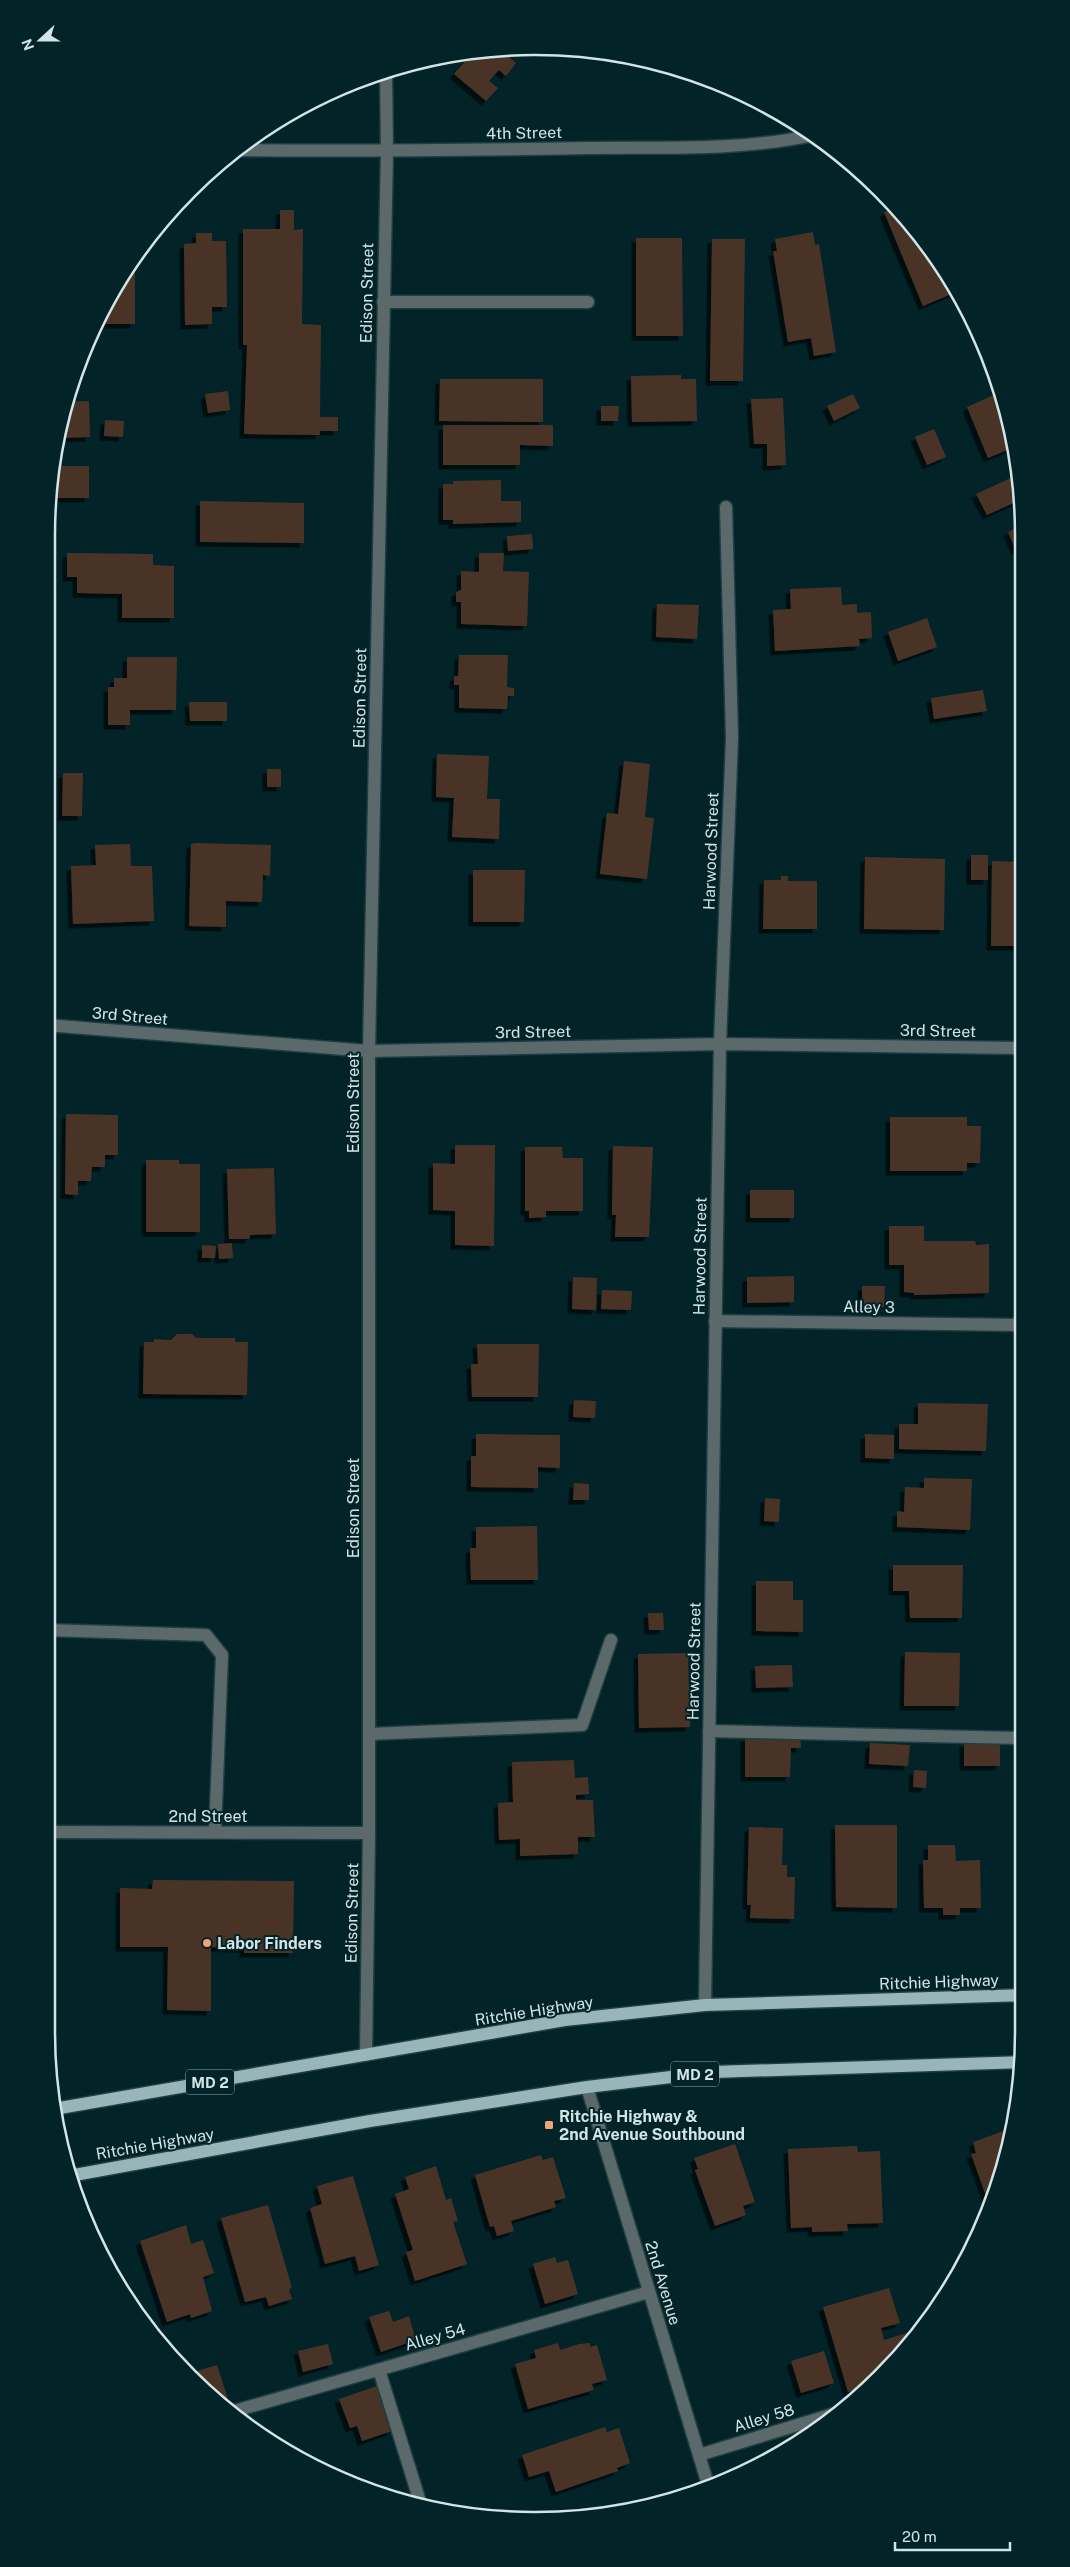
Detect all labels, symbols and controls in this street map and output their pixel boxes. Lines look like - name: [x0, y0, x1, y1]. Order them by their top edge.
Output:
- north arrow: [15, 15, 65, 65]
- text: N: [18, 37, 37, 53]
- street label: 4th Street: [486, 123, 562, 143]
- street label: Edison Street: [357, 243, 377, 343]
- street label: Edison Street: [350, 648, 370, 748]
- street label: Harwood Street: [699, 792, 723, 910]
- street label: 3rd Street: [91, 1003, 169, 1029]
- street label: 3rd Street: [900, 1021, 976, 1041]
- street label: 3rd Street: [495, 1022, 571, 1042]
- street label: Edison Street: [344, 1053, 363, 1153]
- street label: Harwood Street: [689, 1197, 711, 1315]
- street label: Alley 3: [843, 1297, 895, 1317]
- street label: Edison Street: [344, 1458, 363, 1558]
- street label: Harwood Street: [683, 1602, 705, 1720]
- street label: 2nd Street: [169, 1807, 247, 1826]
- street label: Edison Street: [342, 1863, 362, 1963]
- place label: Labor Finders: [217, 1934, 322, 1953]
- marker: Labor Finders: [201, 1937, 213, 1949]
- street label: Ritchie Highway: [879, 1970, 1000, 1994]
- street label: Ritchie Highway: [473, 1992, 595, 2030]
- road number: MD 2: [671, 2062, 719, 2086]
- road number: MD 2: [186, 2070, 234, 2094]
- place label: Ritchie Highway & 2nd Avenue Southbound: [559, 2107, 745, 2144]
- marker: Ritchie Highway & 2nd Avenue Southbound: [543, 2119, 555, 2131]
- street label: Ritchie Highway: [94, 2124, 216, 2164]
- street label: 2nd Avenue: [641, 2239, 685, 2327]
- street label: Alley 54: [403, 2319, 467, 2355]
- street label: Alley 58: [731, 2400, 797, 2436]
- scale bar: [895, 2520, 1010, 2552]
- text: 20 m: [902, 2528, 937, 2545]

